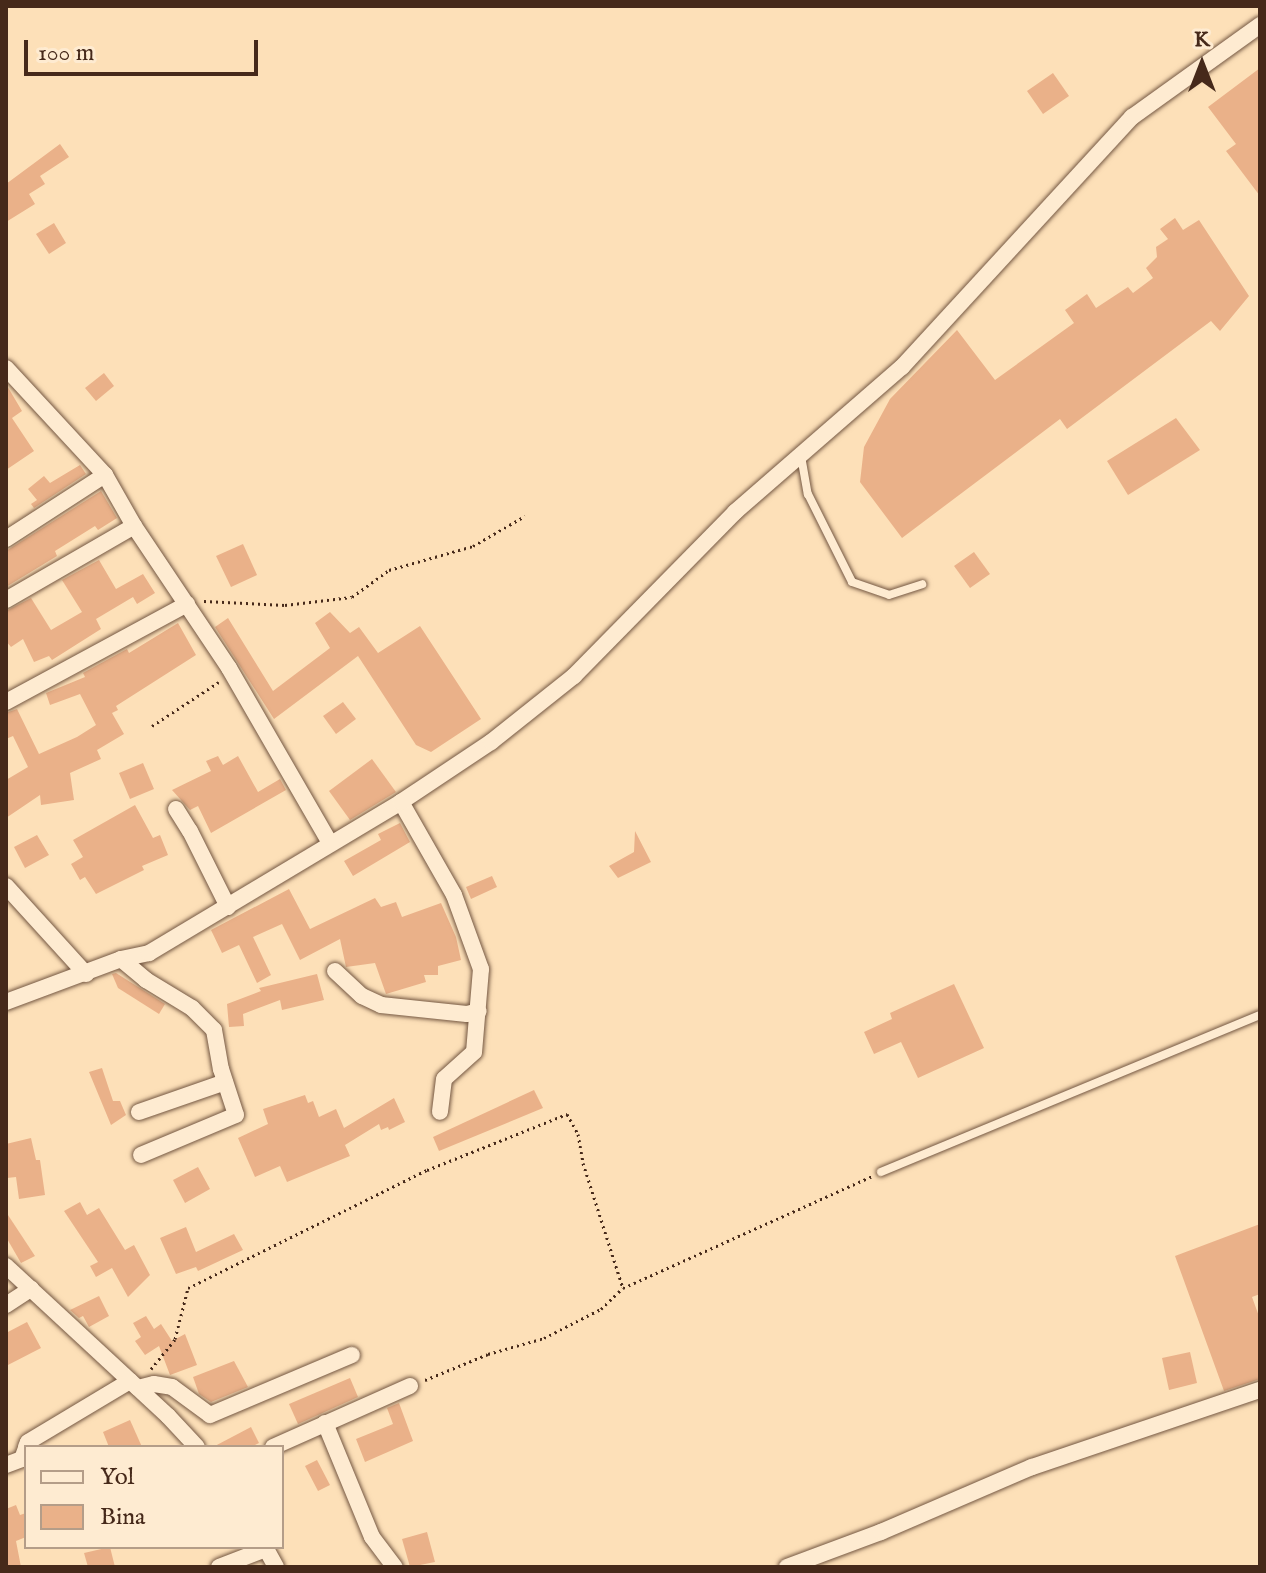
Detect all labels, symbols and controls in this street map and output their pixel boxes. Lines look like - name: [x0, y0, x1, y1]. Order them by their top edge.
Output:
- scale bar: [28, 24, 262, 74]
- north arrow: [1162, 24, 1242, 104]
- text: K: [1194, 26, 1210, 54]
- text: 100 m: [38, 38, 94, 69]
- legend: [24, 1445, 284, 1549]
- text: Yol: [100, 1462, 134, 1493]
- text: Bina: [100, 1502, 145, 1533]

